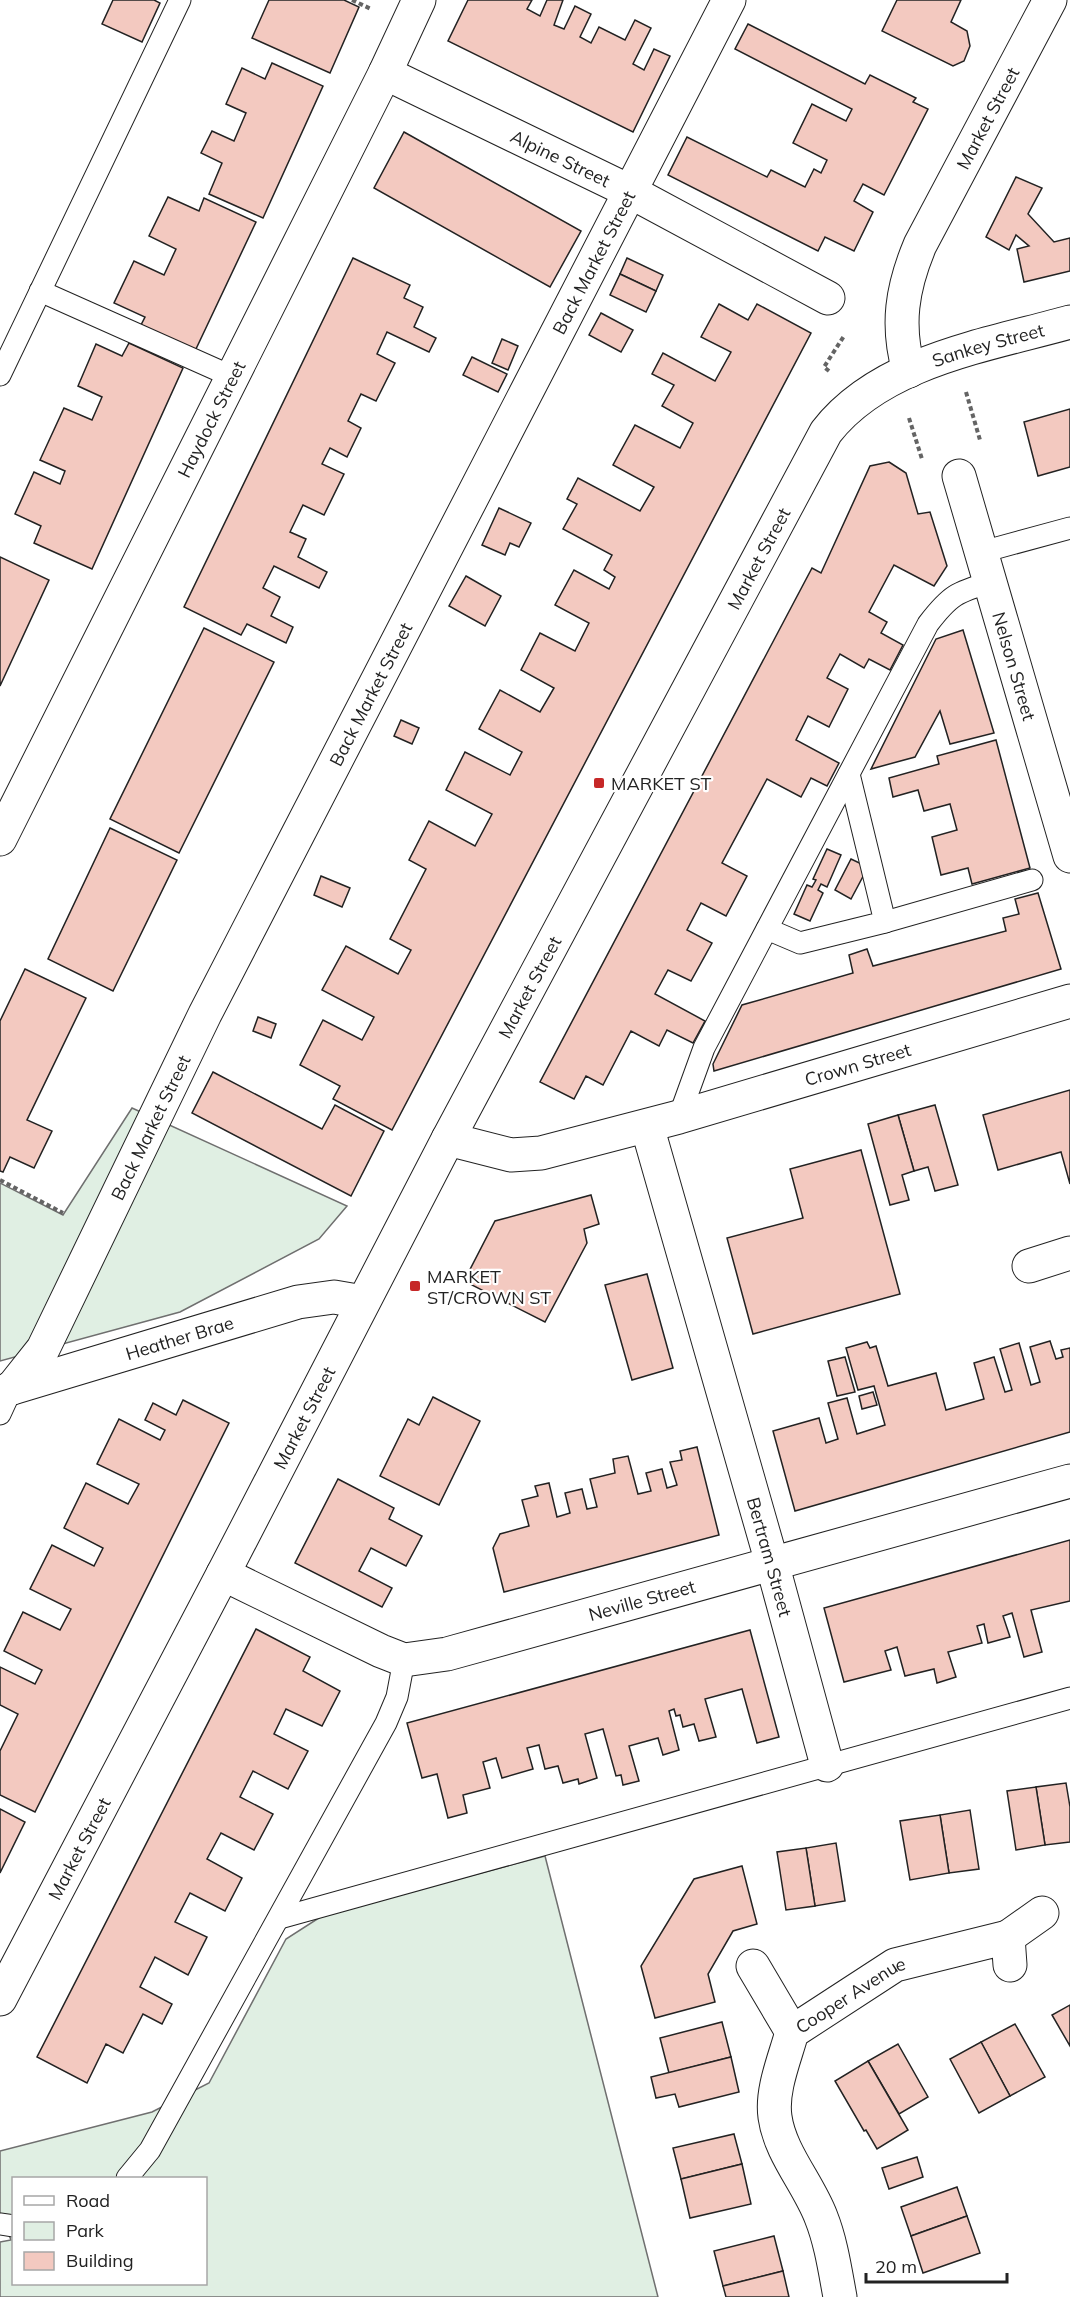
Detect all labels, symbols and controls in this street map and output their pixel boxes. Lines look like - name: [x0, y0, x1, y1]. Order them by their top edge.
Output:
- street label: Market Street: [951, 63, 1024, 173]
- street label: Alpine Street: [507, 124, 614, 192]
- street label: Back Market Street: [547, 187, 640, 338]
- street label: Sankey Street: [929, 318, 1046, 372]
- street label: Haydock Street: [172, 357, 250, 481]
- street label: Market Street: [722, 503, 795, 613]
- street label: Nelson Street: [988, 609, 1041, 723]
- street label: Back Market Street: [324, 618, 417, 770]
- place label: MARKET ST: [611, 772, 711, 795]
- marker: MARKET ST: [592, 776, 606, 790]
- street label: Market Street: [493, 932, 566, 1042]
- street label: Crown Street: [802, 1037, 913, 1091]
- street label: Back Market Street: [105, 1051, 195, 1204]
- place label: MARKET ST/CROWN ST: [427, 1265, 551, 1309]
- marker: MARKET ST/CROWN ST: [408, 1279, 422, 1293]
- street label: Heather Brae: [123, 1311, 236, 1365]
- street label: Market Street: [268, 1362, 340, 1473]
- street label: Bertram Street: [742, 1494, 798, 1619]
- street label: Neville Street: [586, 1574, 698, 1626]
- street label: Market Street: [43, 1793, 115, 1904]
- street label: Cooper Avenue: [791, 1951, 908, 2038]
- legend: [12, 2177, 207, 2285]
- text: Road: [66, 2189, 110, 2212]
- text: Park: [66, 2219, 105, 2242]
- scale bar: [866, 2246, 1007, 2284]
- text: Building: [66, 2249, 134, 2272]
- text: 20 m: [875, 2255, 917, 2278]

